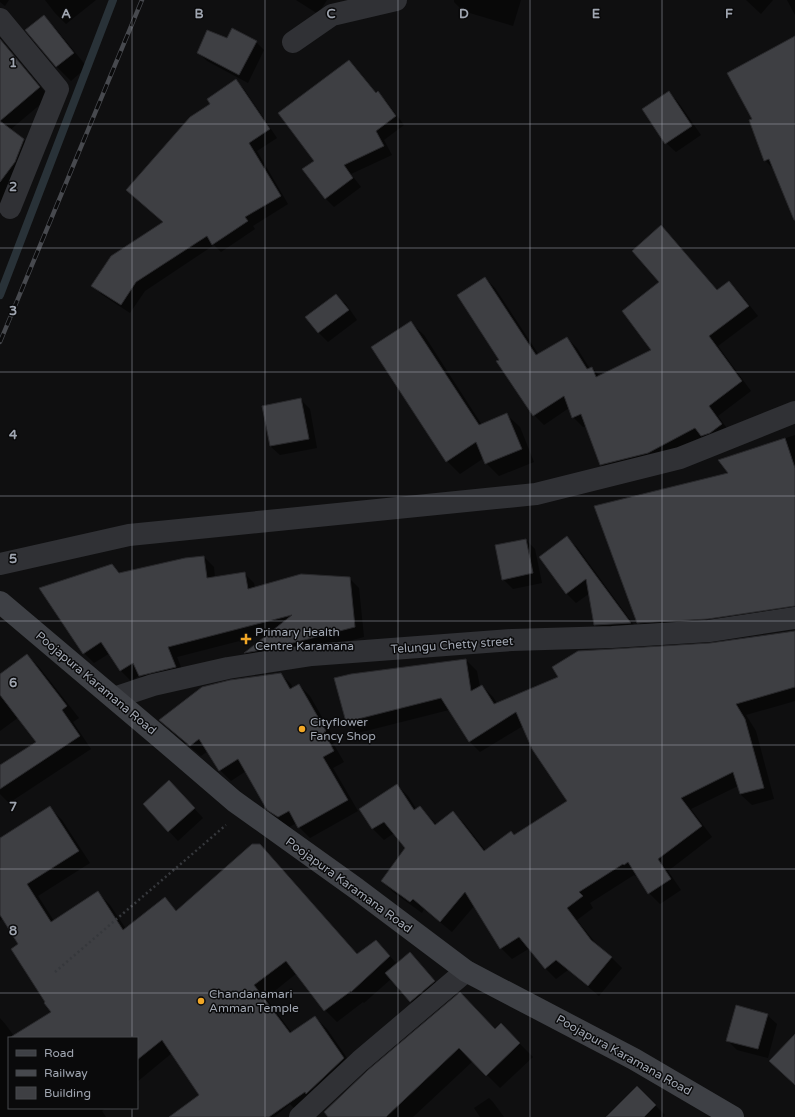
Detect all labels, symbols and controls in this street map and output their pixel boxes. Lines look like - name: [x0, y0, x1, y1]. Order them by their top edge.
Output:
- text: A: [61, 6, 71, 22]
- text: B: [194, 6, 204, 22]
- text: C: [326, 6, 336, 22]
- text: D: [459, 6, 469, 22]
- text: E: [592, 6, 600, 22]
- text: F: [725, 6, 733, 22]
- text: 1: [9, 55, 17, 71]
- text: 2: [9, 179, 17, 195]
- text: 3: [9, 303, 17, 319]
- text: 4: [9, 427, 18, 443]
- text: 5: [9, 551, 17, 567]
- place label: Primary Health Centre Karamana: [255, 625, 354, 653]
- street label: Poojapura Karamana Road: [33, 629, 159, 737]
- marker: Primary Health Centre Karamana: [240, 633, 252, 645]
- street label: Telungu Chetty street: [390, 634, 514, 656]
- text: 6: [9, 675, 17, 691]
- place label: Cityflower Fancy Shop: [310, 715, 376, 743]
- marker: Cityflower Fancy Shop: [297, 724, 307, 734]
- text: 7: [9, 799, 17, 815]
- street label: Poojapura Karamana Road: [283, 834, 415, 936]
- text: 8: [9, 923, 17, 939]
- place label: Chandanamari Amman Temple: [209, 987, 299, 1015]
- marker: Chandanamari Amman Temple: [196, 996, 206, 1006]
- street label: Poojapura Karamana Road: [554, 1012, 694, 1098]
- legend: [8, 1037, 138, 1109]
- text: Road: [44, 1046, 74, 1060]
- text: Railway: [44, 1066, 88, 1080]
- text: Building: [44, 1086, 91, 1100]

